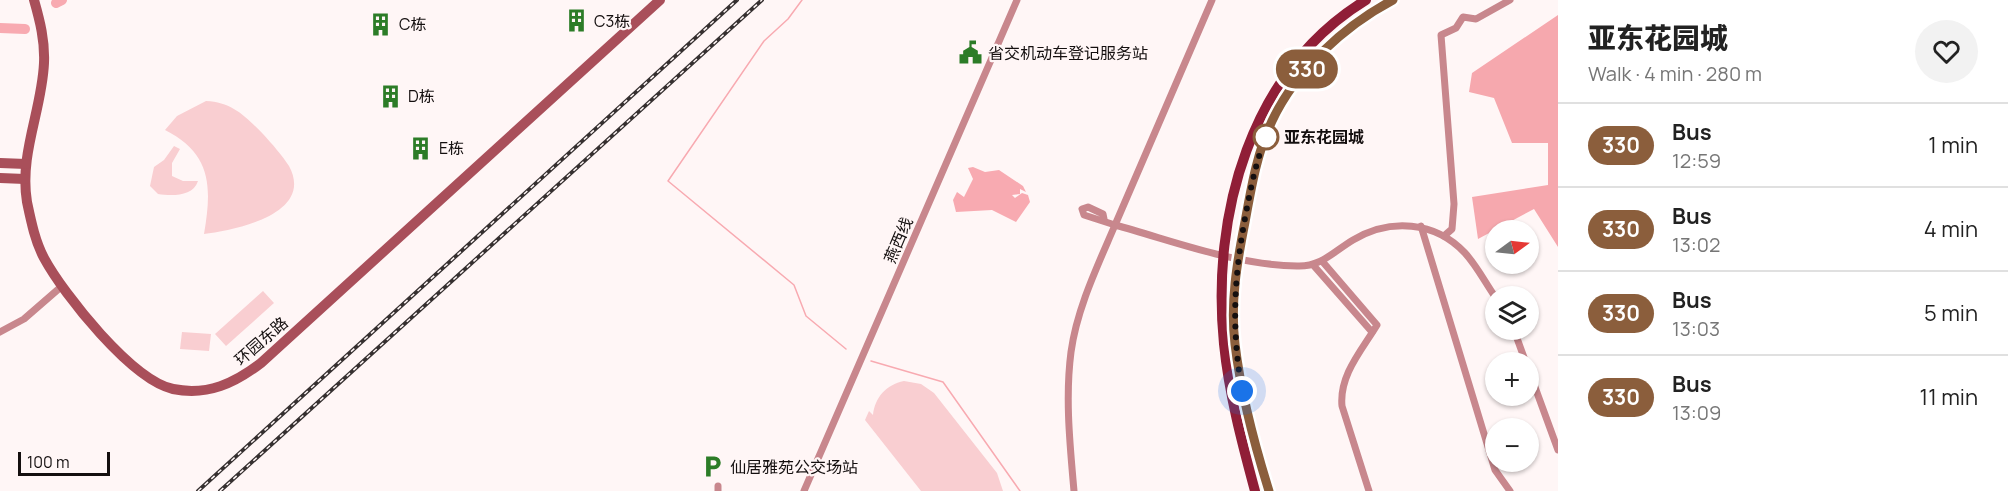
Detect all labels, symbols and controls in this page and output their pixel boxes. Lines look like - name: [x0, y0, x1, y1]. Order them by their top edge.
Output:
- building icon: C3栋: [563, 8, 589, 34]
- place label: C3栋: [594, 10, 630, 32]
- building icon: C栋: [368, 11, 394, 37]
- place label: C栋: [399, 13, 426, 35]
- text: 亚东花园城: [1588, 18, 1728, 56]
- button: heart: [1915, 20, 1978, 83]
- public building icon: 省交机动车登记服务站: [957, 40, 983, 66]
- place label: 省交机动车登记服务站: [988, 42, 1148, 64]
- line badge: 330: [1272, 50, 1342, 88]
- text: 330: [1288, 55, 1326, 83]
- text: Walk · 4 min · 280 m: [1588, 60, 1762, 87]
- building icon: D栋: [377, 83, 403, 109]
- place label: D栋: [408, 85, 435, 107]
- text: Bus: [1672, 117, 1712, 147]
- marker: 亚东花园城: [1253, 124, 1279, 150]
- place label: 亚东花园城: [1284, 126, 1364, 148]
- text: 1 min: [1928, 130, 1978, 160]
- text: 330: [1602, 131, 1640, 159]
- building icon: E栋: [408, 135, 434, 161]
- place label: E栋: [439, 137, 464, 159]
- text: 12:59: [1672, 147, 1721, 174]
- text: Bus: [1672, 201, 1712, 231]
- street label: 燕西线: [878, 214, 918, 266]
- text: 4 min: [1924, 214, 1978, 244]
- text: 330: [1602, 215, 1640, 243]
- north arrow: [1485, 220, 1539, 274]
- map controls: [1485, 220, 1539, 472]
- text: 13:02: [1672, 231, 1720, 258]
- text: Bus: [1672, 285, 1712, 315]
- button: layers: [1485, 286, 1539, 340]
- text: 5 min: [1924, 298, 1978, 328]
- text: 330: [1602, 299, 1640, 327]
- street label: 环园东路: [230, 312, 292, 370]
- text: 13:03: [1672, 315, 1720, 342]
- button: +: [1485, 352, 1539, 406]
- text: Bus: [1672, 369, 1712, 399]
- your location: [1227, 376, 1257, 406]
- text: 11 min: [1920, 382, 1978, 412]
- text: 330: [1602, 383, 1640, 411]
- text: 13:09: [1672, 399, 1721, 426]
- button: −: [1485, 418, 1539, 472]
- scale bar: [18, 449, 110, 476]
- text: 100 m: [27, 451, 70, 473]
- parking icon: 仙居雅苑公交场站: [699, 454, 725, 480]
- place label: 仙居雅苑公交场站: [730, 456, 858, 478]

